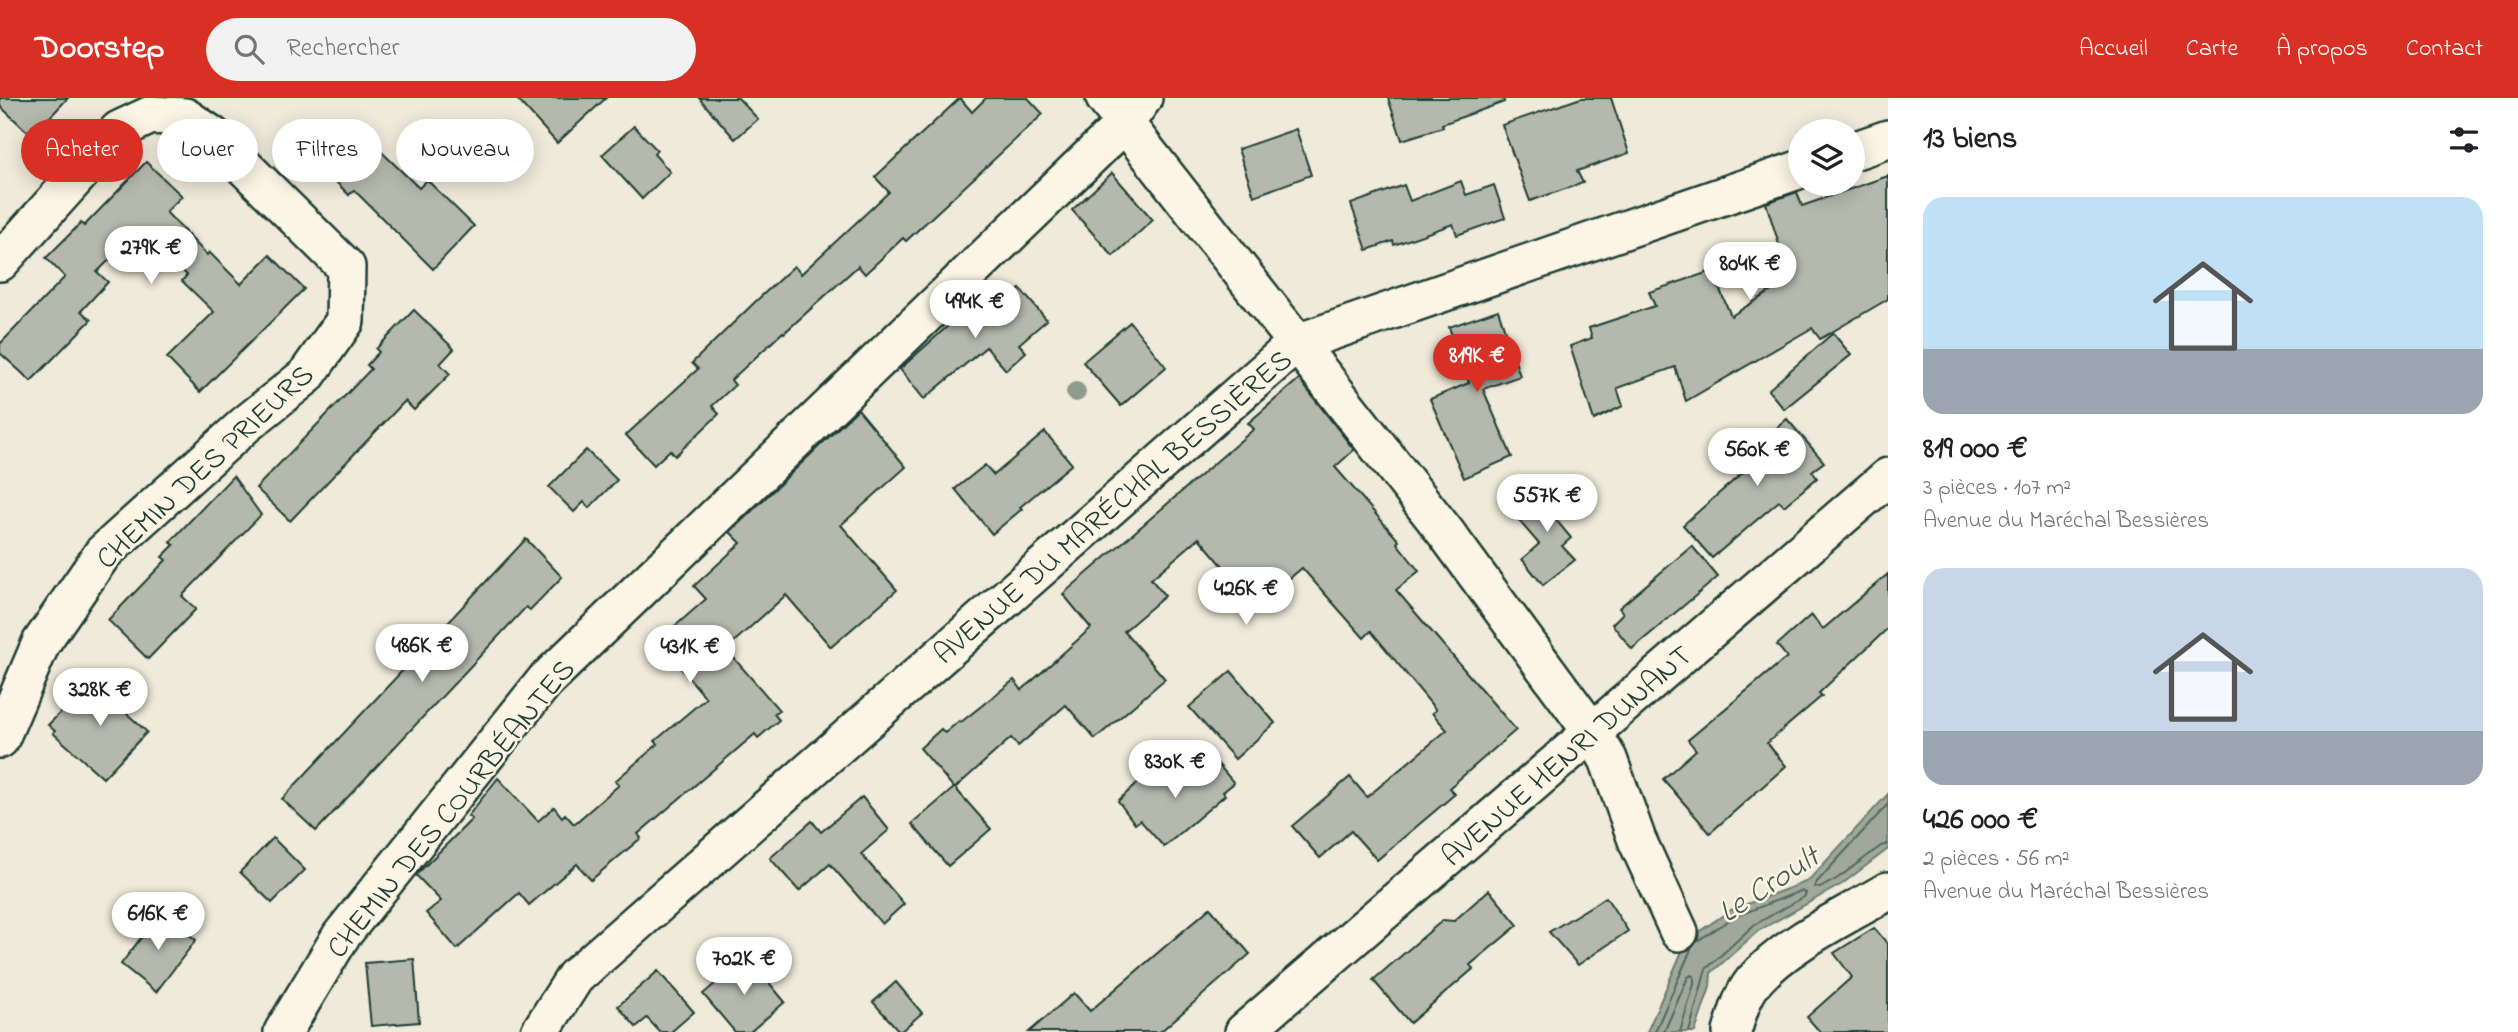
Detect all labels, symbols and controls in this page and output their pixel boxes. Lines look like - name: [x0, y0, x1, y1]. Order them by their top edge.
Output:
- search box: [206, 18, 696, 81]
- text: Doorstep: [35, 25, 164, 73]
- icon: search: [230, 30, 268, 68]
- text: Rechercher: [286, 30, 400, 68]
- text: Accueil: [2079, 32, 2148, 67]
- text: Carte: [2186, 32, 2238, 67]
- text: À propos: [2276, 32, 2368, 67]
- text: Contact: [2406, 32, 2483, 67]
- text: 13 biens: [1923, 118, 2017, 162]
- chip: Acheter: [21, 119, 143, 182]
- chip: Louer: [157, 119, 258, 182]
- chip: Filtres: [272, 119, 382, 182]
- chip: Nouveau: [396, 119, 534, 182]
- map controls: [1788, 119, 1865, 196]
- button: layers: [1788, 119, 1865, 196]
- icon: filters: [2445, 121, 2483, 159]
- pin: 279K €: [94, 226, 208, 286]
- text: 279K €: [121, 232, 181, 265]
- pin: 804K €: [1693, 242, 1807, 302]
- icon: home: [2140, 243, 2266, 369]
- text: 804K €: [1720, 248, 1780, 281]
- pin: 494K €: [918, 280, 1032, 340]
- text: 494K €: [946, 286, 1004, 319]
- pin: 819K €: [1420, 334, 1534, 394]
- street label: AVENUE DU MARÉCHAL BESSIÈRES: [925, 340, 1303, 677]
- text: 819K €: [1449, 340, 1505, 373]
- street label: CHEMIN DES PRIEURS: [87, 355, 325, 581]
- pin: 560K €: [1700, 428, 1814, 488]
- text: 819 000 €: [1923, 428, 2028, 472]
- text: 560K €: [1724, 434, 1790, 467]
- text: 3 pièces · 107 m²: [1923, 472, 2071, 505]
- pin: 557K €: [1490, 474, 1604, 534]
- text: 557K €: [1513, 480, 1581, 513]
- text: Avenue du Maréchal Bessières: [1923, 505, 2209, 538]
- pin: 426K €: [1189, 568, 1303, 627]
- text: 426K €: [1214, 573, 1278, 606]
- icon: home: [2140, 614, 2266, 740]
- pin: 486K €: [365, 624, 479, 684]
- pin: 431K €: [633, 626, 747, 685]
- text: 486K €: [391, 630, 453, 663]
- text: 431K €: [660, 631, 720, 664]
- street label: AVENUE HENRI DUNANT: [1433, 636, 1703, 879]
- street label: CHEMIN DES COURBÉANTES: [317, 650, 587, 969]
- pin: 328K €: [43, 668, 157, 728]
- text: 328K €: [69, 674, 131, 707]
- pin: 830K €: [1118, 740, 1232, 800]
- text: 830K €: [1145, 746, 1206, 779]
- text: 426 000 €: [1923, 799, 2038, 843]
- water label: Le Croult: [1710, 834, 1833, 936]
- text: 2 pièces · 56 m²: [1923, 843, 2069, 876]
- text: Avenue du Maréchal Bessières: [1923, 876, 2209, 909]
- pin: 616K €: [101, 892, 215, 952]
- text: 616K €: [128, 898, 188, 931]
- pin: 702K €: [687, 937, 801, 997]
- text: 702K €: [712, 943, 776, 976]

